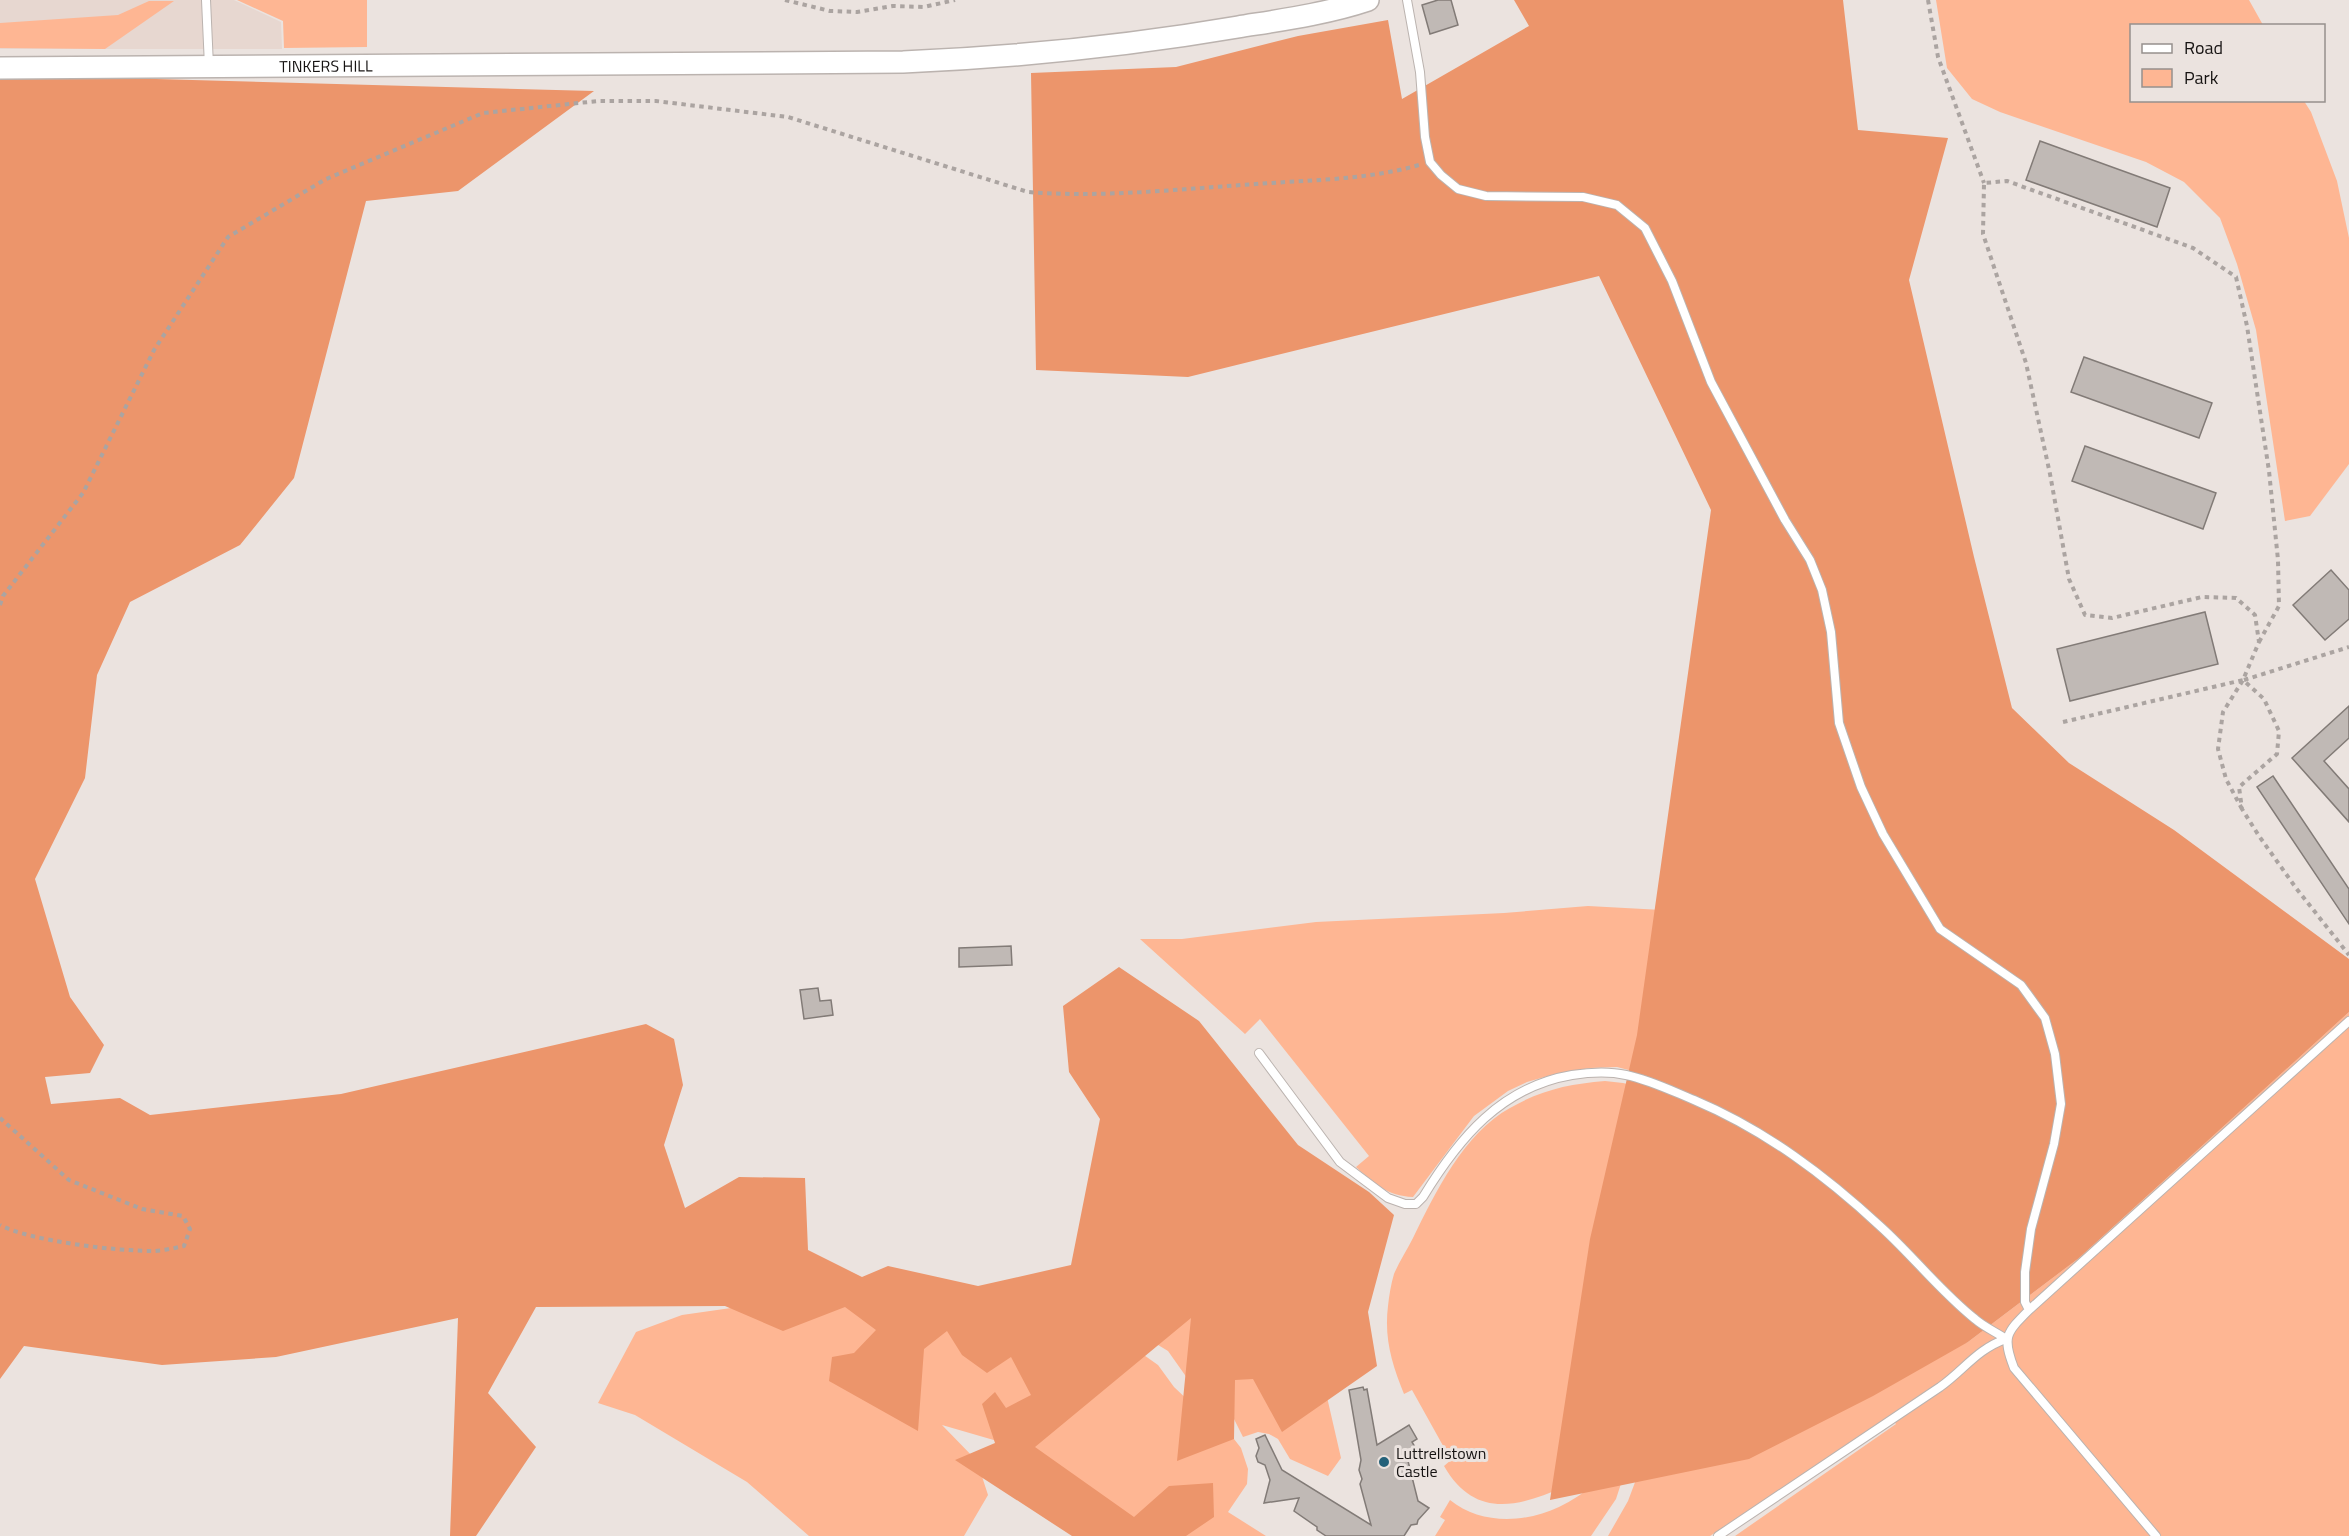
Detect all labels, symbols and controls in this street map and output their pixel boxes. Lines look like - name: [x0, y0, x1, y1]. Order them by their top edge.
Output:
- legend: [2130, 24, 2325, 102]
- text: Road: [2184, 34, 2223, 61]
- street label: TINKERS HILL: [279, 54, 373, 78]
- text: Park: [2184, 64, 2219, 91]
- place label: Luttrellstown Castle: [1396, 1441, 1486, 1483]
- marker: Luttrellstown Castle: [1377, 1455, 1391, 1469]

